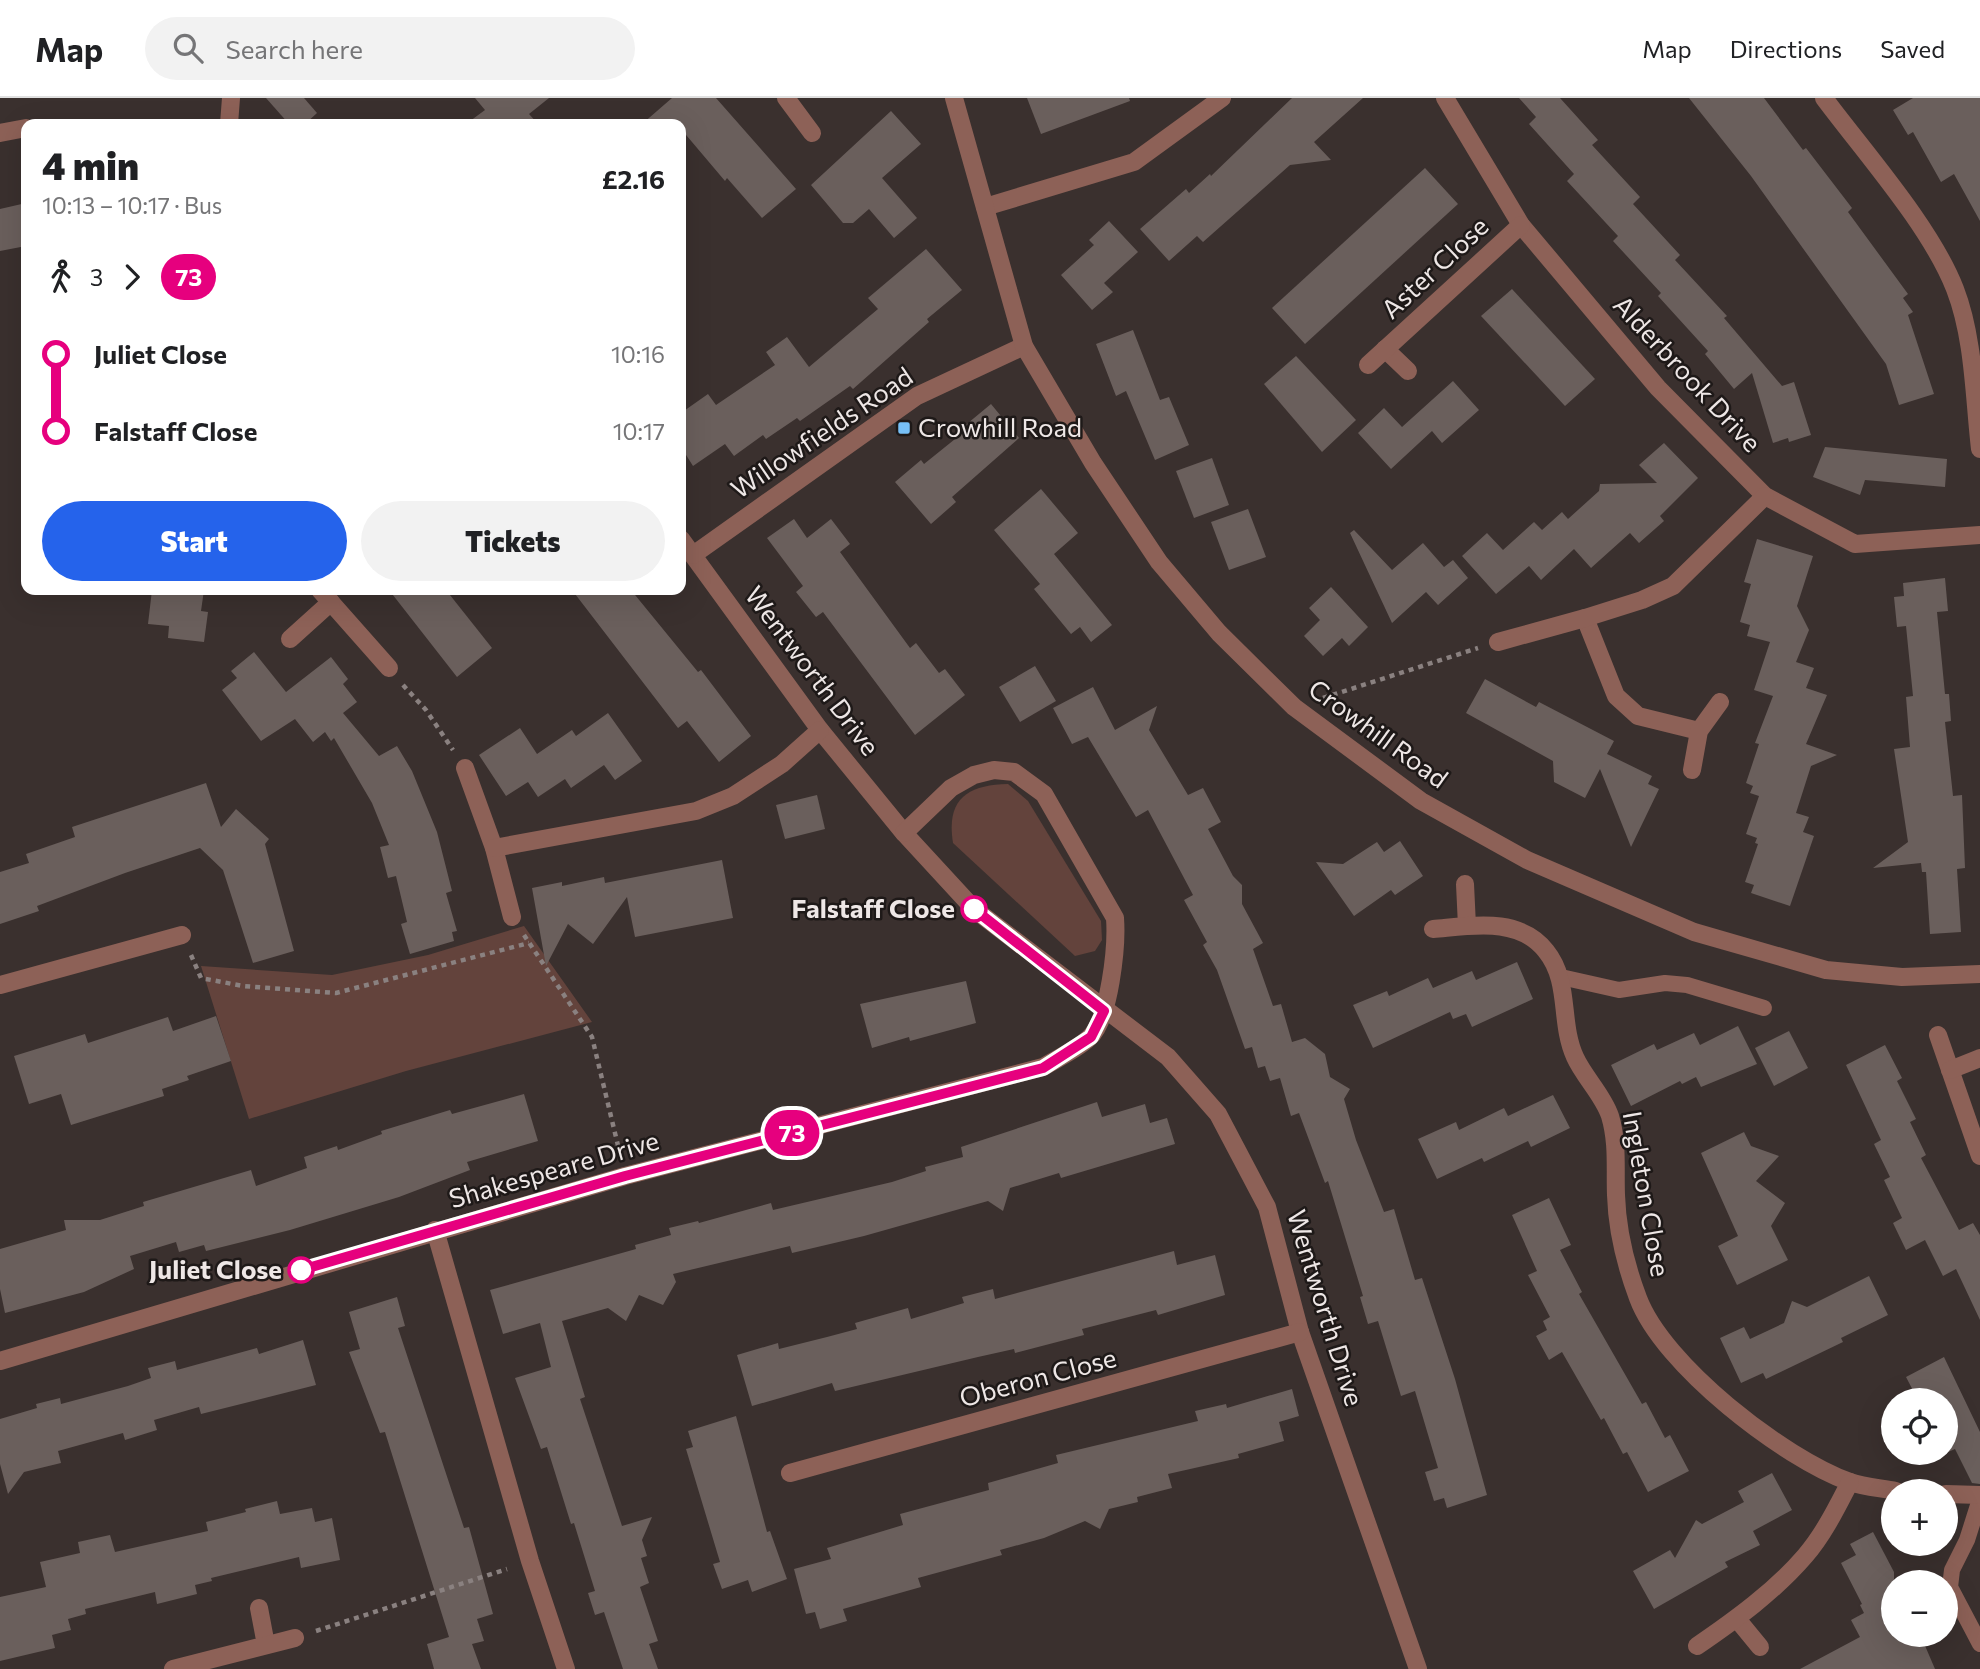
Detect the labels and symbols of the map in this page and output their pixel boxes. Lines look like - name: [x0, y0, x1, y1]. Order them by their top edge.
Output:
- street label: Aster Close: [1374, 210, 1494, 324]
- street label: Alderbrook Drive: [1608, 289, 1768, 457]
- street label: Willowfields Road: [725, 360, 918, 504]
- place label: Crowhill Road: [918, 411, 1082, 442]
- marker: Crowhill Road: [896, 420, 912, 436]
- street label: Wentworth Drive: [740, 579, 887, 761]
- street label: Crowhill Road: [1303, 672, 1454, 794]
- place label: Falstaff Close: [792, 892, 955, 923]
- marker: Falstaff Close: [961, 896, 987, 922]
- street label: Ingleton Close: [1618, 1109, 1677, 1279]
- line badge: 73: [760, 1110, 824, 1156]
- street label: Shakespeare Drive: [445, 1124, 662, 1213]
- street label: Wentworth Drive: [1282, 1206, 1371, 1409]
- place label: Juliet Close: [149, 1253, 282, 1284]
- marker: Juliet Close: [288, 1257, 314, 1283]
- street label: Oberon Close: [956, 1341, 1119, 1412]

